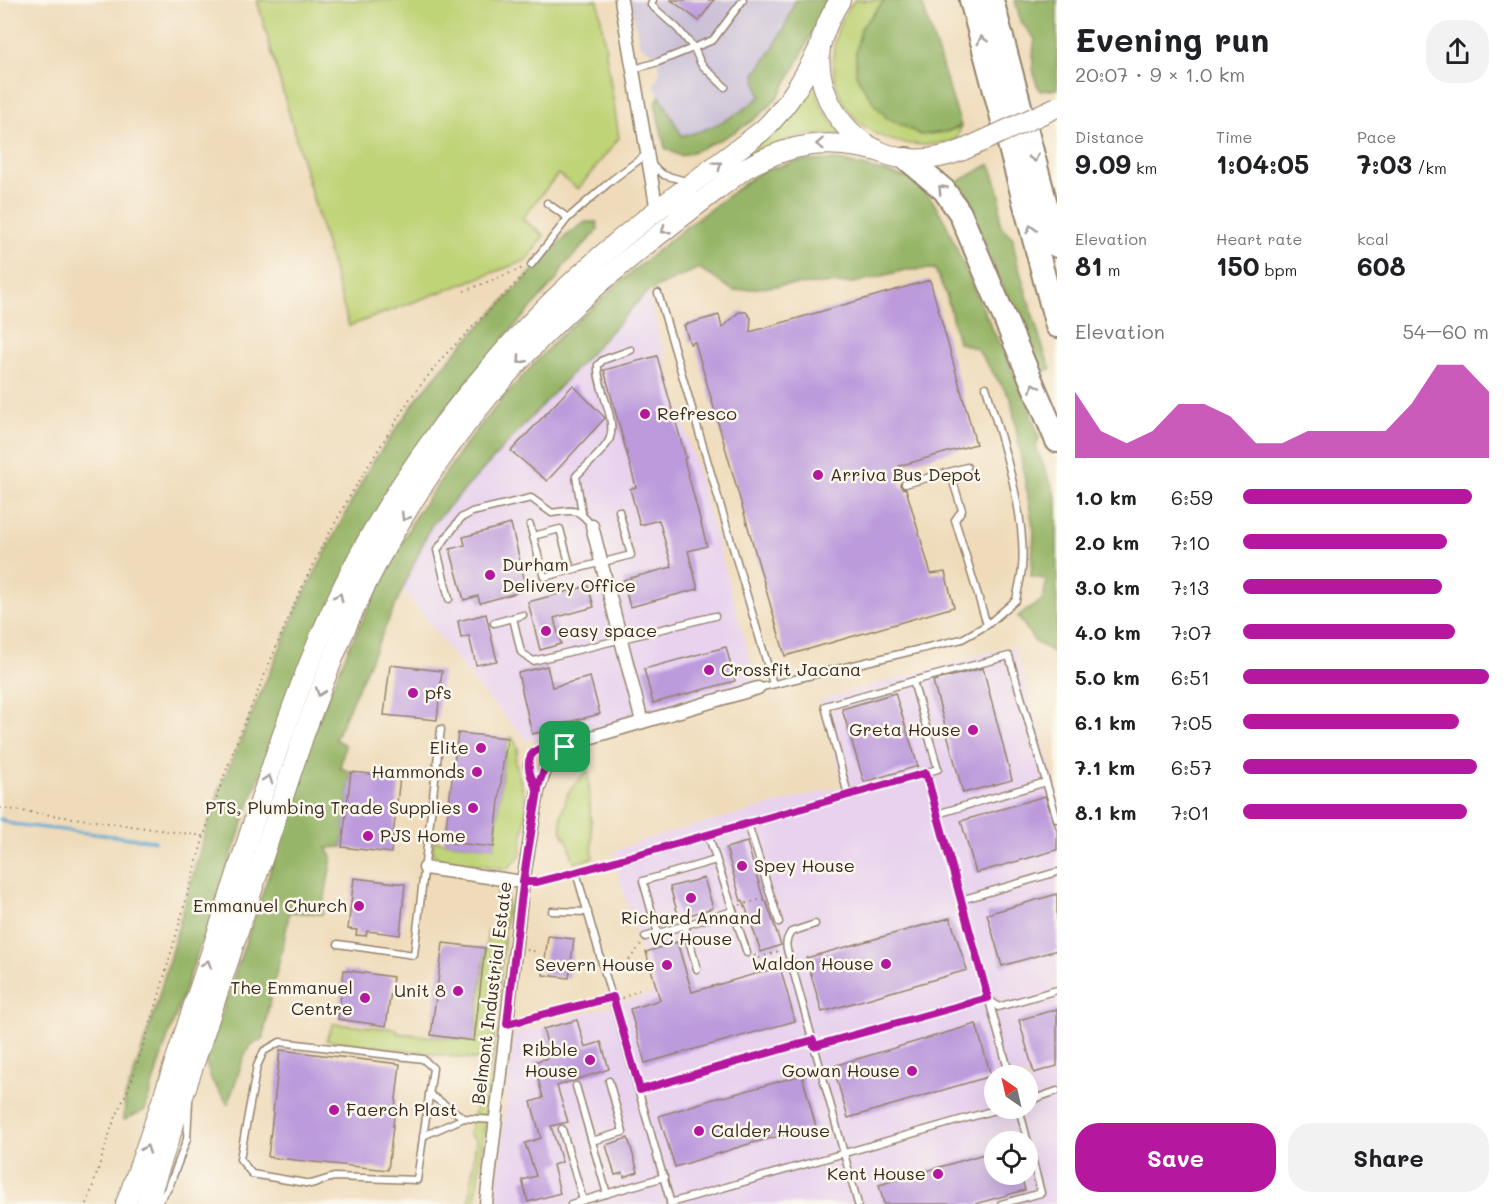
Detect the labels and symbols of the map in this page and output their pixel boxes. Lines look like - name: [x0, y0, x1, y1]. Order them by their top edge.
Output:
- one-way arrow: [976, 35, 989, 45]
- one-way arrow: [816, 137, 825, 150]
- one-way arrow: [1026, 153, 1039, 163]
- one-way arrow: [711, 162, 722, 173]
- one-way arrow: [939, 185, 950, 196]
- one-way arrow: [661, 222, 672, 233]
- one-way arrow: [1026, 224, 1039, 234]
- one-way arrow: [517, 354, 528, 364]
- one-way arrow: [1029, 382, 1041, 393]
- place label: Refresco: [657, 401, 737, 425]
- marker: Refresco: [638, 407, 652, 421]
- place label: Arriva Bus Depot: [830, 462, 981, 486]
- marker: Arriva Bus Depot: [811, 468, 825, 482]
- one-way arrow: [400, 511, 412, 521]
- place label: Durham Delivery Office: [502, 552, 636, 597]
- marker: Durham Delivery Office: [483, 568, 497, 582]
- one-way arrow: [332, 593, 343, 604]
- place label: easy space: [558, 618, 657, 642]
- marker: easy space: [539, 624, 553, 638]
- place label: Crossfit Jacana: [721, 657, 861, 681]
- marker: Crossfit Jacana: [702, 663, 716, 677]
- place label: pfs: [425, 680, 452, 704]
- one-way arrow: [314, 686, 327, 696]
- marker: pfs: [406, 686, 420, 700]
- place label: Greta House: [849, 717, 961, 741]
- pin: [539, 721, 590, 772]
- marker: Greta House: [966, 723, 980, 737]
- place label: Elite: [430, 735, 469, 759]
- marker: Elite: [474, 741, 488, 755]
- place label: Hammonds: [371, 759, 465, 783]
- marker: Hammonds: [470, 765, 484, 779]
- one-way arrow: [260, 774, 273, 785]
- place label: PTS, Plumbing Trade Supplies: [205, 795, 461, 819]
- marker: PTS, Plumbing Trade Supplies: [466, 801, 480, 815]
- place label: PJS Home: [380, 823, 466, 847]
- marker: PJS Home: [361, 829, 375, 843]
- place label: Spey House: [754, 853, 855, 877]
- marker: Spey House: [735, 859, 749, 873]
- street label: Belmont Industrial Estate: [465, 880, 517, 1106]
- marker: Richard Annand VC House: [684, 891, 698, 905]
- place label: Emmanuel Church: [193, 893, 347, 917]
- marker: Emmanuel Church: [352, 899, 366, 913]
- place label: Richard Annand VC House: [621, 905, 761, 950]
- place label: Waldon House: [751, 951, 874, 975]
- place label: Severn House: [535, 952, 655, 976]
- marker: Waldon House: [879, 957, 893, 971]
- marker: Severn House: [660, 958, 674, 972]
- one-way arrow: [200, 959, 213, 970]
- place label: The Emmanuel Centre: [230, 975, 353, 1020]
- place label: Unit 8: [394, 978, 446, 1002]
- marker: Unit 8: [451, 984, 465, 998]
- marker: The Emmanuel Centre: [358, 991, 372, 1005]
- place label: Ribble House: [522, 1037, 578, 1082]
- marker: Ribble House: [583, 1053, 597, 1067]
- place label: Gowan House: [782, 1058, 900, 1082]
- marker: Gowan House: [905, 1064, 919, 1078]
- north arrow: [984, 1065, 1038, 1119]
- place label: Faerch Plast: [346, 1097, 457, 1121]
- marker: Faerch Plast: [327, 1103, 341, 1117]
- place label: Calder House: [711, 1118, 830, 1142]
- marker: Calder House: [692, 1124, 706, 1138]
- one-way arrow: [138, 1144, 151, 1155]
- place label: Kent House: [827, 1161, 926, 1185]
- marker: Kent House: [931, 1167, 945, 1181]

